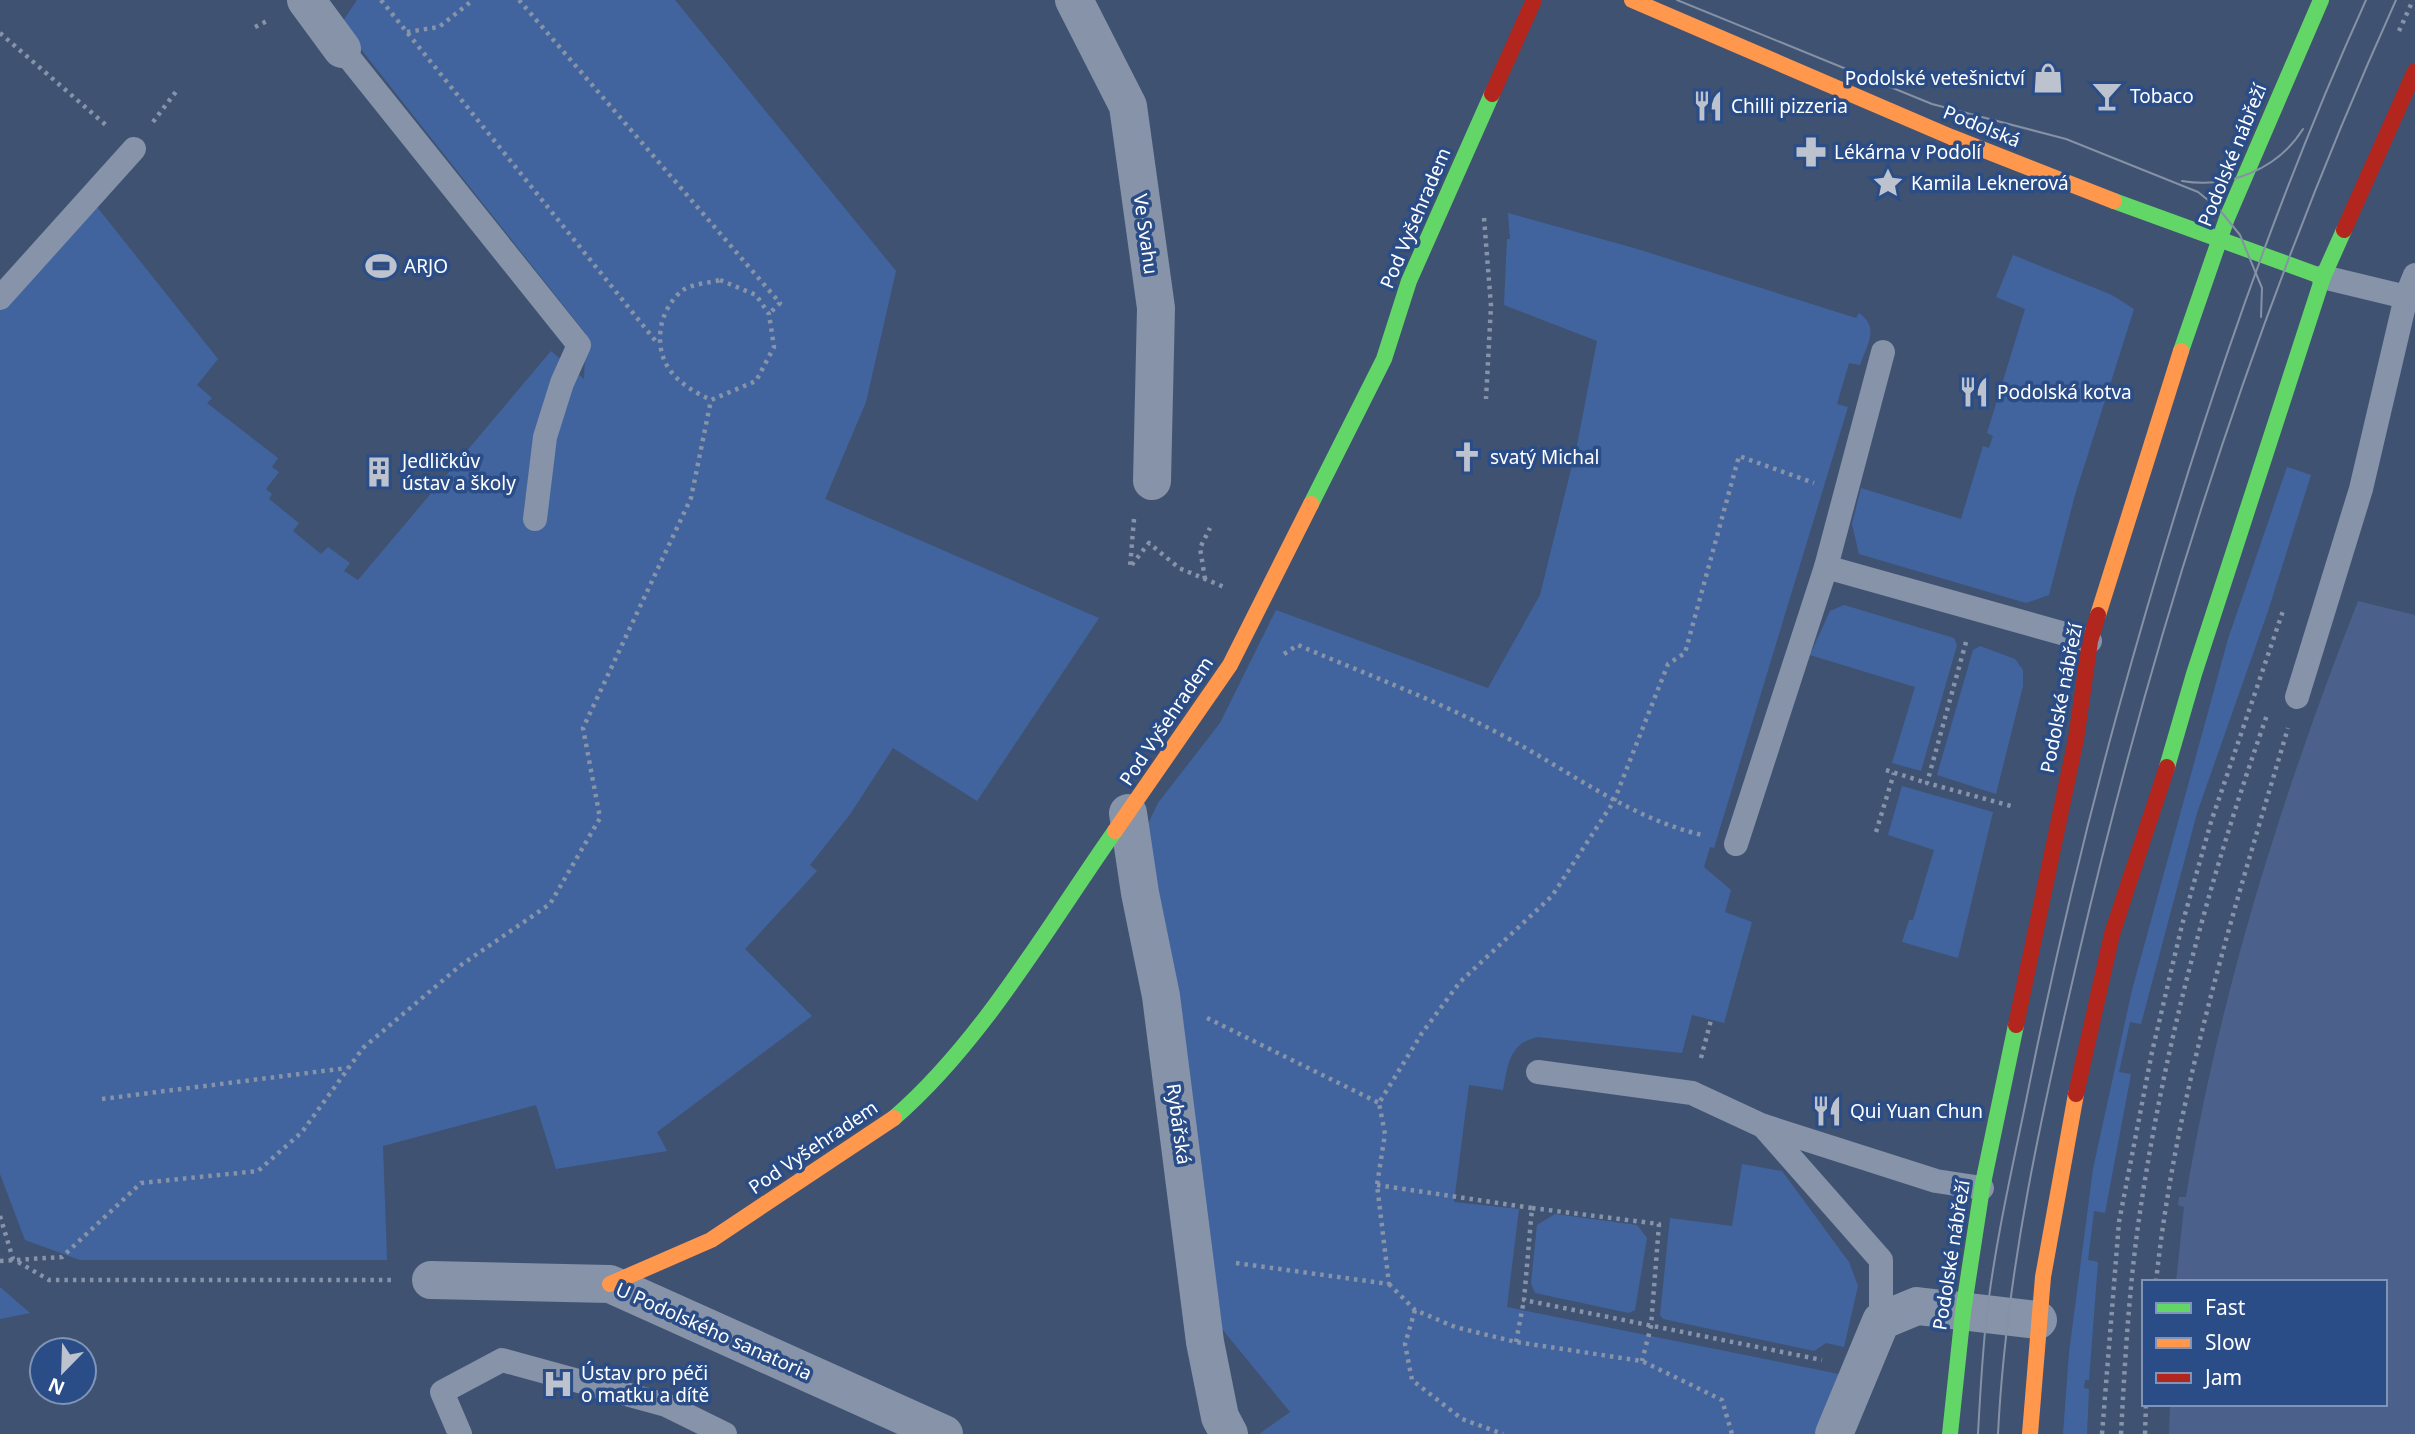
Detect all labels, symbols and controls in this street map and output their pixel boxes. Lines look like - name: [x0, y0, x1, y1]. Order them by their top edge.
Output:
- shop icon: Podolské vetešnictví: [2031, 61, 2065, 95]
- place label: Podolské vetešnictví: [1845, 65, 2026, 91]
- bar icon: Tobaco: [2090, 79, 2124, 113]
- street label: Podolské nábřeží: [2191, 79, 2273, 230]
- place label: Tobaco: [2130, 83, 2194, 109]
- restaurant icon: Chilli pizzeria: [1691, 89, 1725, 123]
- place label: Chilli pizzeria: [1731, 93, 1848, 119]
- street label: Podolská: [1940, 99, 2024, 153]
- pharmacy icon: Lékárna v Podolí: [1794, 135, 1828, 169]
- place label: Lékárna v Podolí: [1834, 139, 1982, 165]
- street label: Pod Vyšehradem: [1374, 144, 1456, 292]
- place icon: Kamila Leknerová: [1871, 166, 1905, 200]
- place label: Kamila Leknerová: [1911, 170, 2069, 196]
- street label: Ve Svahu: [1127, 192, 1165, 276]
- sports icon: ARJO: [364, 249, 398, 283]
- place label: ARJO: [404, 253, 448, 279]
- restaurant icon: Podolská kotva: [1957, 375, 1991, 409]
- place label: Podolská kotva: [1997, 379, 2132, 405]
- church icon: svatý Michal: [1450, 440, 1484, 474]
- place label: svatý Michal: [1490, 444, 1599, 470]
- place label: Jedličkův ústav a školy: [400, 448, 516, 496]
- building icon: Jedličkův ústav a školy: [362, 455, 396, 489]
- street label: Podolské nábřeží: [2034, 620, 2088, 775]
- street label: Pod Vyšehradem: [1113, 651, 1219, 791]
- street label: Rybářská: [1160, 1082, 1198, 1166]
- street label: Pod Vyšehradem: [743, 1094, 883, 1200]
- restaurant icon: Qui Yuan Chun: [1810, 1094, 1844, 1128]
- place label: Qui Yuan Chun: [1850, 1098, 1983, 1124]
- street label: Podolské nábřeží: [1926, 1177, 1976, 1332]
- street label: U Podolského sanatoria: [612, 1276, 816, 1386]
- legend: [2142, 1280, 2387, 1406]
- text: Fast: [2205, 1293, 2246, 1321]
- text: Slow: [2205, 1328, 2251, 1356]
- north arrow: [28, 1336, 98, 1406]
- place label: Ústav pro péči o matku a dítě: [581, 1360, 709, 1408]
- text: Jam: [2203, 1363, 2242, 1391]
- hospital icon: Ústav pro péči o matku a dítě: [541, 1367, 575, 1401]
- text: N: [44, 1372, 69, 1402]

